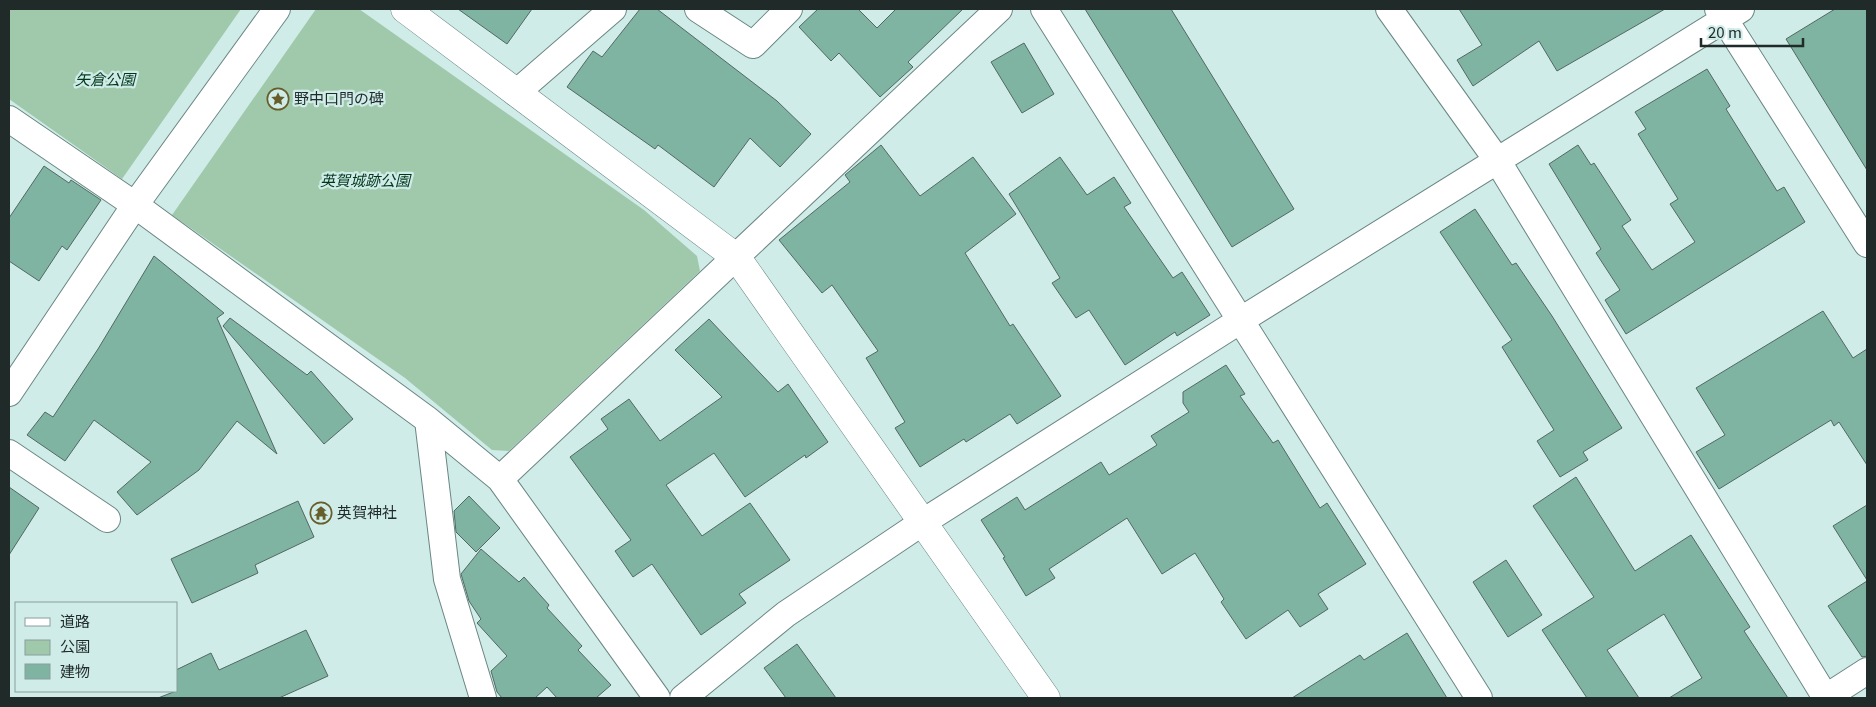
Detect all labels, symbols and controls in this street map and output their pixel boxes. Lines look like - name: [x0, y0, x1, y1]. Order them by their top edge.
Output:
- scale bar: [1701, 15, 1804, 47]
- text: 20 m: [1708, 21, 1742, 42]
- park label: 矢倉公園: [75, 68, 137, 89]
- place icon: 野中口門の碑: [266, 87, 290, 111]
- place label: 野中口門の碑: [294, 87, 384, 108]
- park label: 英賀城跡公園: [320, 169, 412, 190]
- temple icon: 英賀神社: [309, 501, 333, 525]
- place label: 英賀神社: [337, 501, 397, 522]
- legend: [15, 602, 178, 692]
- text: 道路: [60, 610, 90, 631]
- text: 公園: [60, 635, 90, 656]
- text: 建物: [60, 660, 90, 681]

